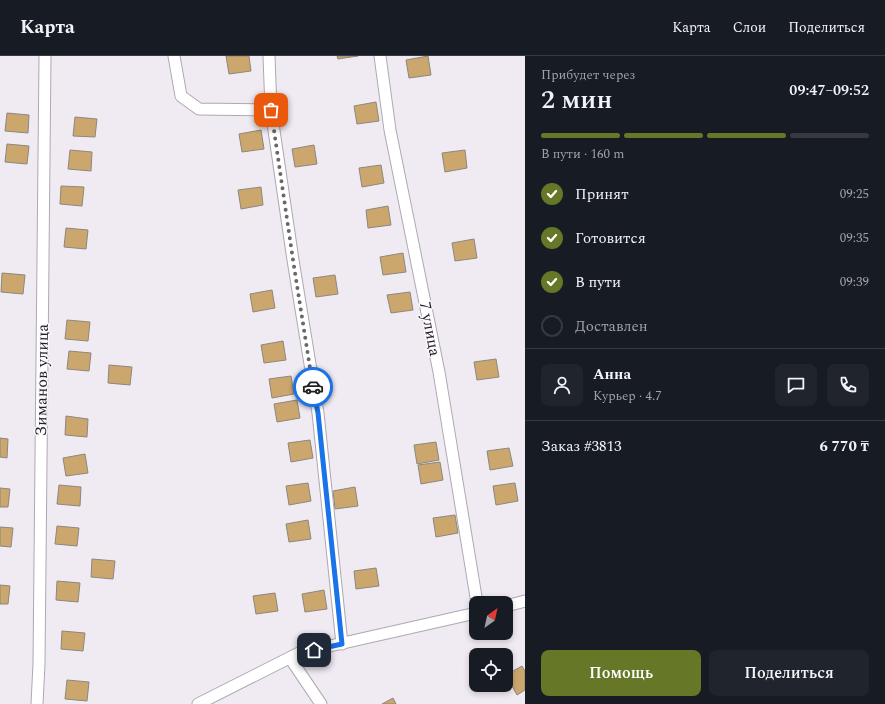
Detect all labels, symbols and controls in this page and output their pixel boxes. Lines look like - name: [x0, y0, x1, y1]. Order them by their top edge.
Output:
- text: Карта: [20, 13, 75, 42]
- text: Карта: [672, 17, 711, 38]
- text: Слои: [733, 17, 766, 38]
- text: Поделиться: [788, 17, 865, 38]
- text: Прибудет через: [541, 65, 635, 85]
- text: 09:47–09:52: [789, 79, 869, 102]
- text: 2 мин: [541, 80, 612, 120]
- pin: [254, 93, 288, 127]
- icon: bag: [260, 99, 282, 121]
- text: В пути · 160 m: [541, 144, 625, 164]
- icon: check: [541, 183, 563, 205]
- text: Принят: [575, 183, 629, 206]
- text: 09:25: [840, 184, 869, 204]
- icon: check: [541, 227, 563, 249]
- text: Готовится: [575, 227, 646, 250]
- text: 09:35: [840, 228, 869, 248]
- icon: check: [541, 271, 563, 293]
- text: В пути: [575, 271, 621, 294]
- text: 09:39: [840, 272, 869, 292]
- street label: 7 улица: [413, 300, 447, 359]
- text: Доставлен: [575, 315, 648, 338]
- street label: Зиманов улица: [29, 323, 55, 436]
- text: Анна: [593, 363, 631, 386]
- button: person: [541, 364, 583, 406]
- button: chat: [775, 364, 817, 406]
- button: phone: [827, 364, 869, 406]
- courier: [293, 367, 333, 407]
- icon: car: [302, 376, 324, 398]
- text: Курьер · 4.7: [593, 386, 662, 406]
- text: Заказ #3813: [541, 435, 621, 458]
- text: 6 770 ₸: [819, 435, 869, 458]
- north arrow: [469, 596, 513, 640]
- map controls: [469, 596, 513, 692]
- pin: [297, 633, 331, 667]
- icon: home: [303, 639, 325, 661]
- button: locate: [469, 648, 513, 692]
- button: Помощь: [541, 650, 701, 696]
- button: Поделиться: [709, 650, 869, 696]

